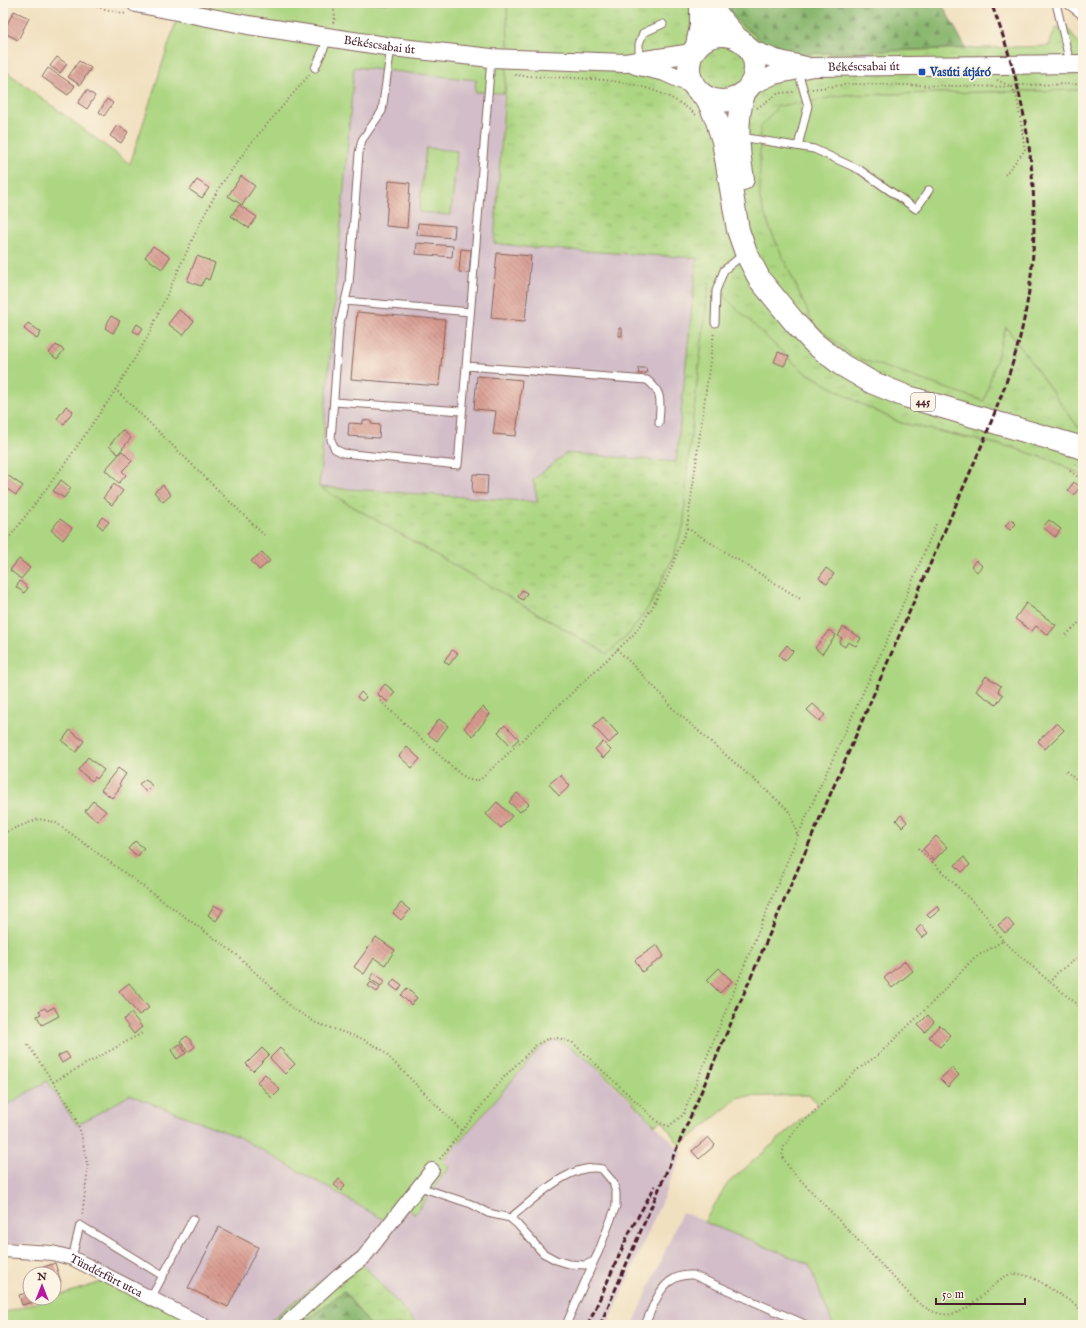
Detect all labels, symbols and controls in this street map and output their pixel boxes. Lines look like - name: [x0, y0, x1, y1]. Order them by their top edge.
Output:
- street label: Békéscsabai út: [343, 32, 416, 57]
- street label: Békéscsabai út: [828, 59, 900, 74]
- place label: Vasúti átjáró: [929, 65, 991, 81]
- marker: Vasúti átjáró: [917, 67, 927, 77]
- road number: 445: [911, 393, 935, 411]
- street label: Tündérfürt utca: [67, 1251, 146, 1301]
- north arrow: [22, 1266, 62, 1306]
- text: N: [36, 1270, 47, 1284]
- scale bar: [936, 1280, 1025, 1306]
- text: 50 m: [942, 1287, 964, 1302]

